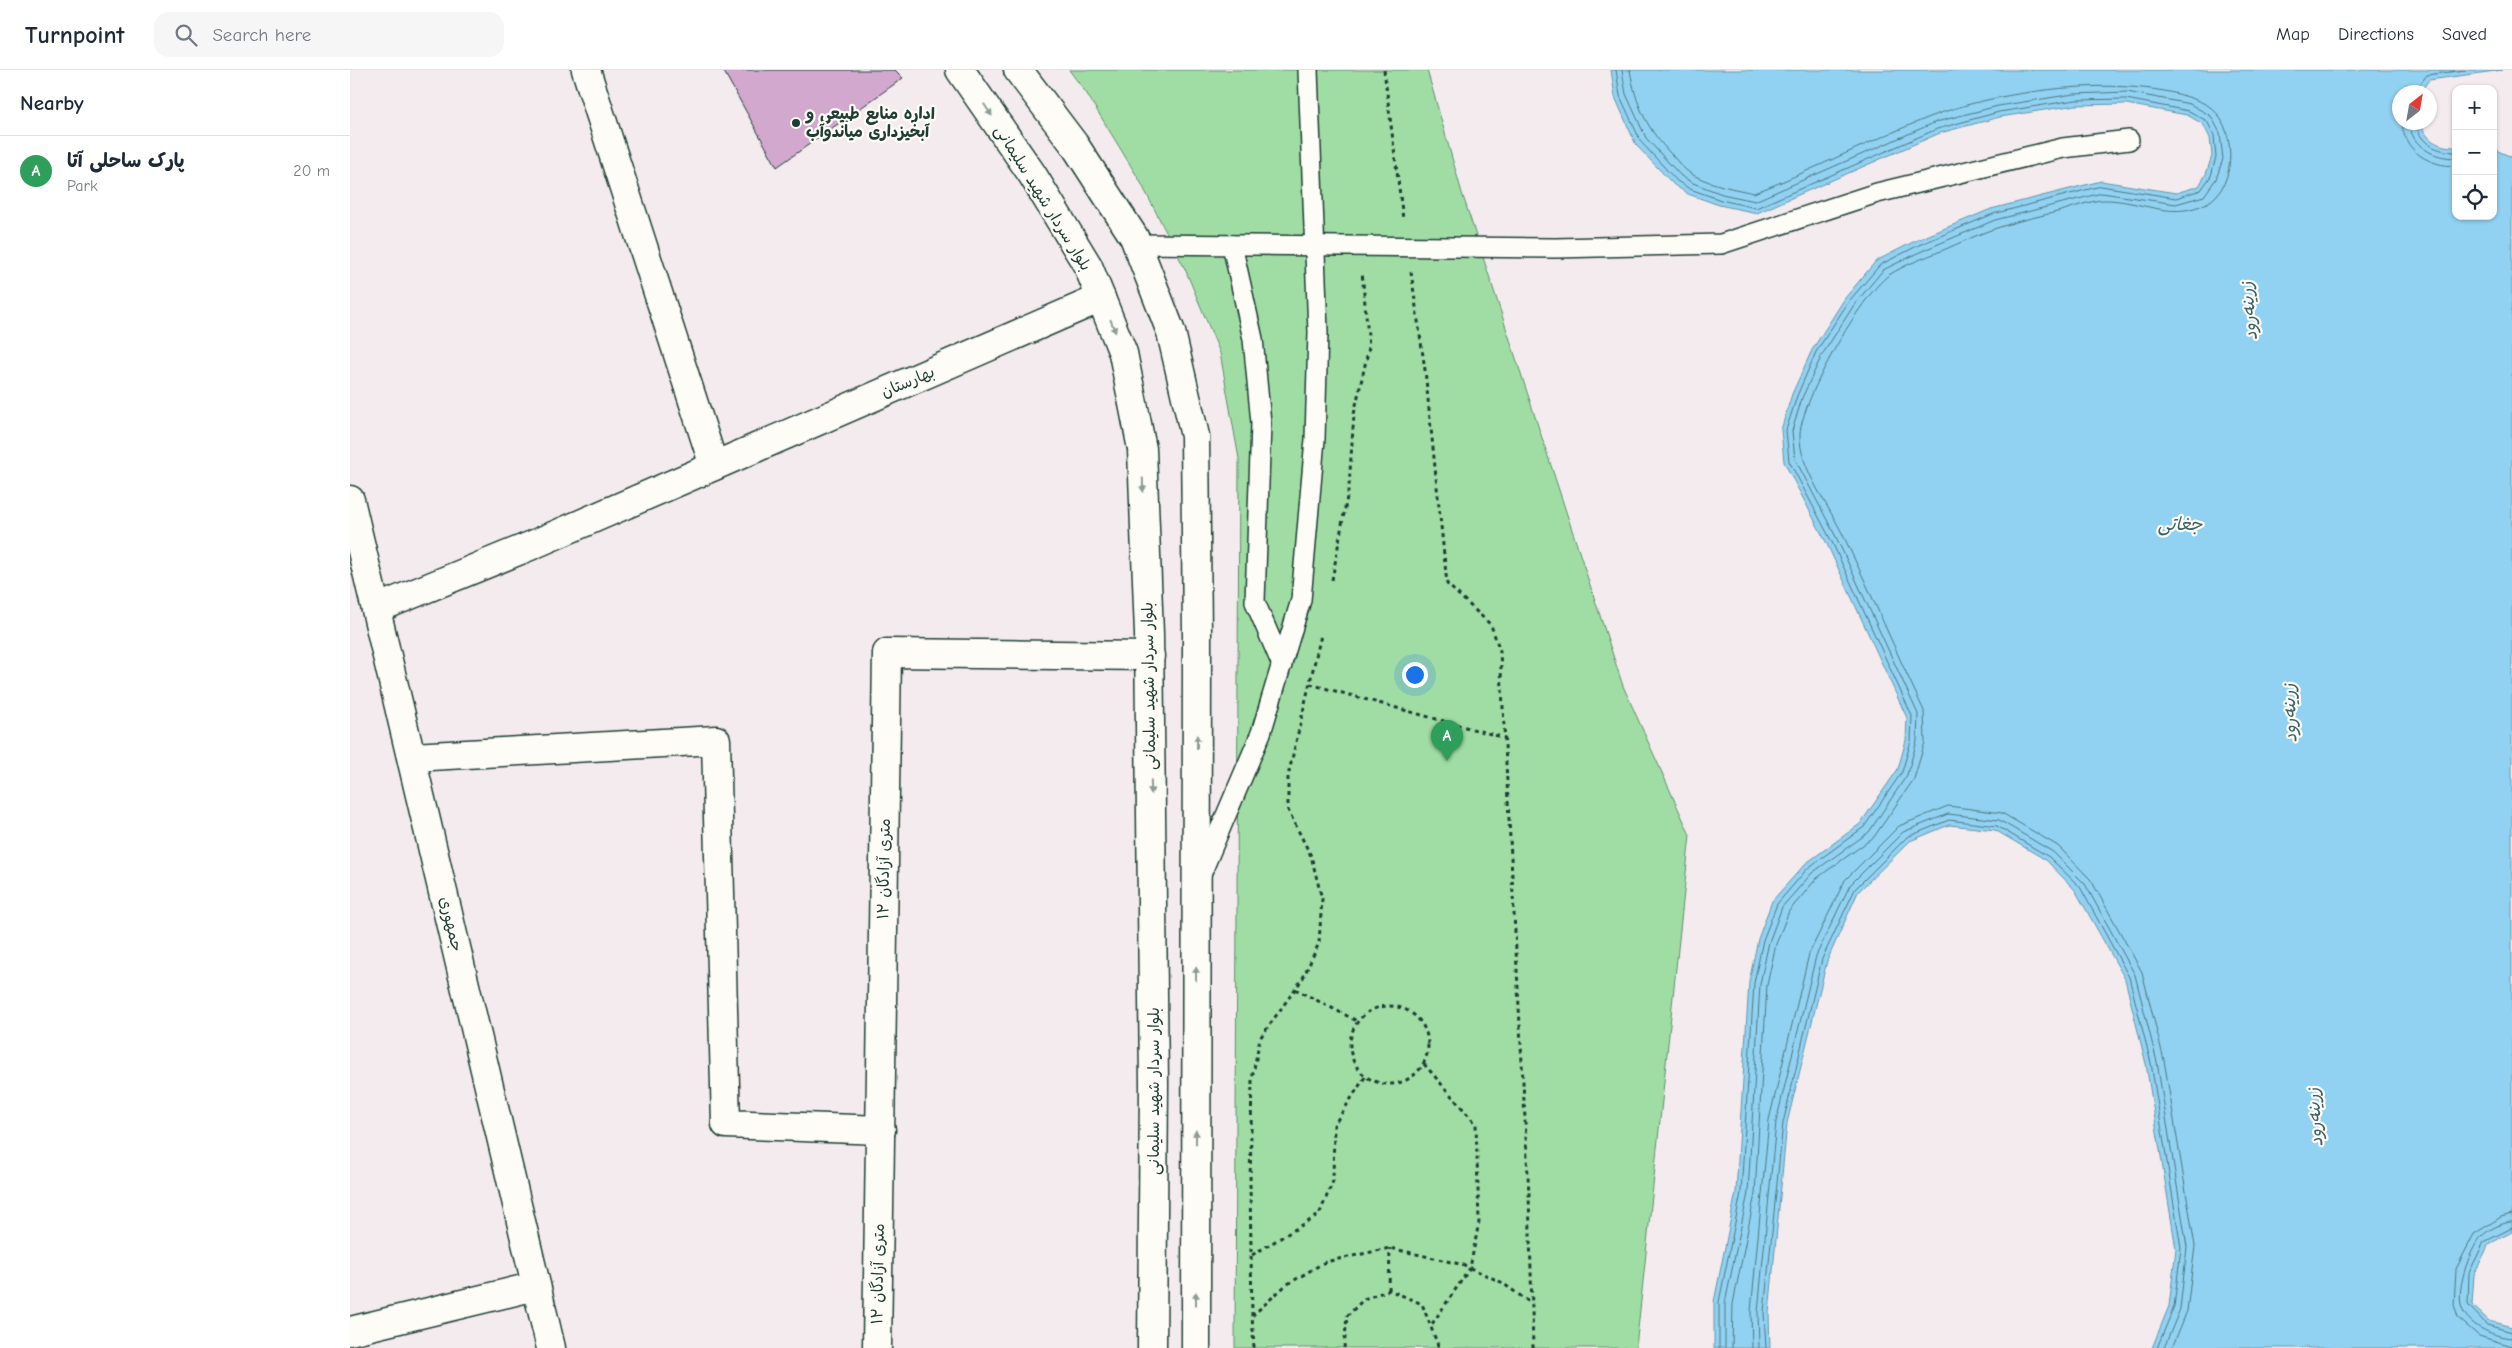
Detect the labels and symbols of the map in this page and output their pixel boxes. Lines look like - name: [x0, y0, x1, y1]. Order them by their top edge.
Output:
- north arrow: [2392, 85, 2437, 130]
- one-way arrow: [983, 103, 993, 117]
- place label: اداره منابع طبیعی و آبخیزداری میاندوآب: [805, 105, 935, 142]
- marker: اداره منابع طبیعی و آبخیزداری میاندوآب: [790, 117, 802, 129]
- street label: بلوار سردار شهید سلیمانی: [990, 122, 1095, 275]
- water label: زرینه‌رود: [2236, 280, 2262, 341]
- one-way arrow: [1109, 319, 1117, 333]
- street label: بهارستان: [879, 363, 937, 401]
- one-way arrow: [1139, 477, 1147, 493]
- water label: جغاتی: [2158, 514, 2203, 536]
- street label: بلوار سردار شهید سلیمانی: [1139, 602, 1160, 770]
- your location: [1402, 662, 1428, 688]
- water label: زرینه‌رود: [2278, 682, 2302, 743]
- pin: A: [1431, 720, 1463, 761]
- one-way arrow: [1193, 734, 1201, 750]
- one-way arrow: [1147, 779, 1155, 795]
- street label: ۱۲ متری آزادگان: [873, 818, 894, 920]
- street label: جمهوری: [435, 895, 466, 953]
- one-way arrow: [1192, 966, 1200, 982]
- street label: بلوار سردار شهید سلیمانی: [1145, 1007, 1164, 1175]
- water label: زرینه‌رود: [2302, 1086, 2328, 1147]
- one-way arrow: [1192, 1129, 1200, 1145]
- street label: ۱۲ متری آزادگان: [867, 1223, 888, 1325]
- one-way arrow: [1192, 1291, 1200, 1307]

